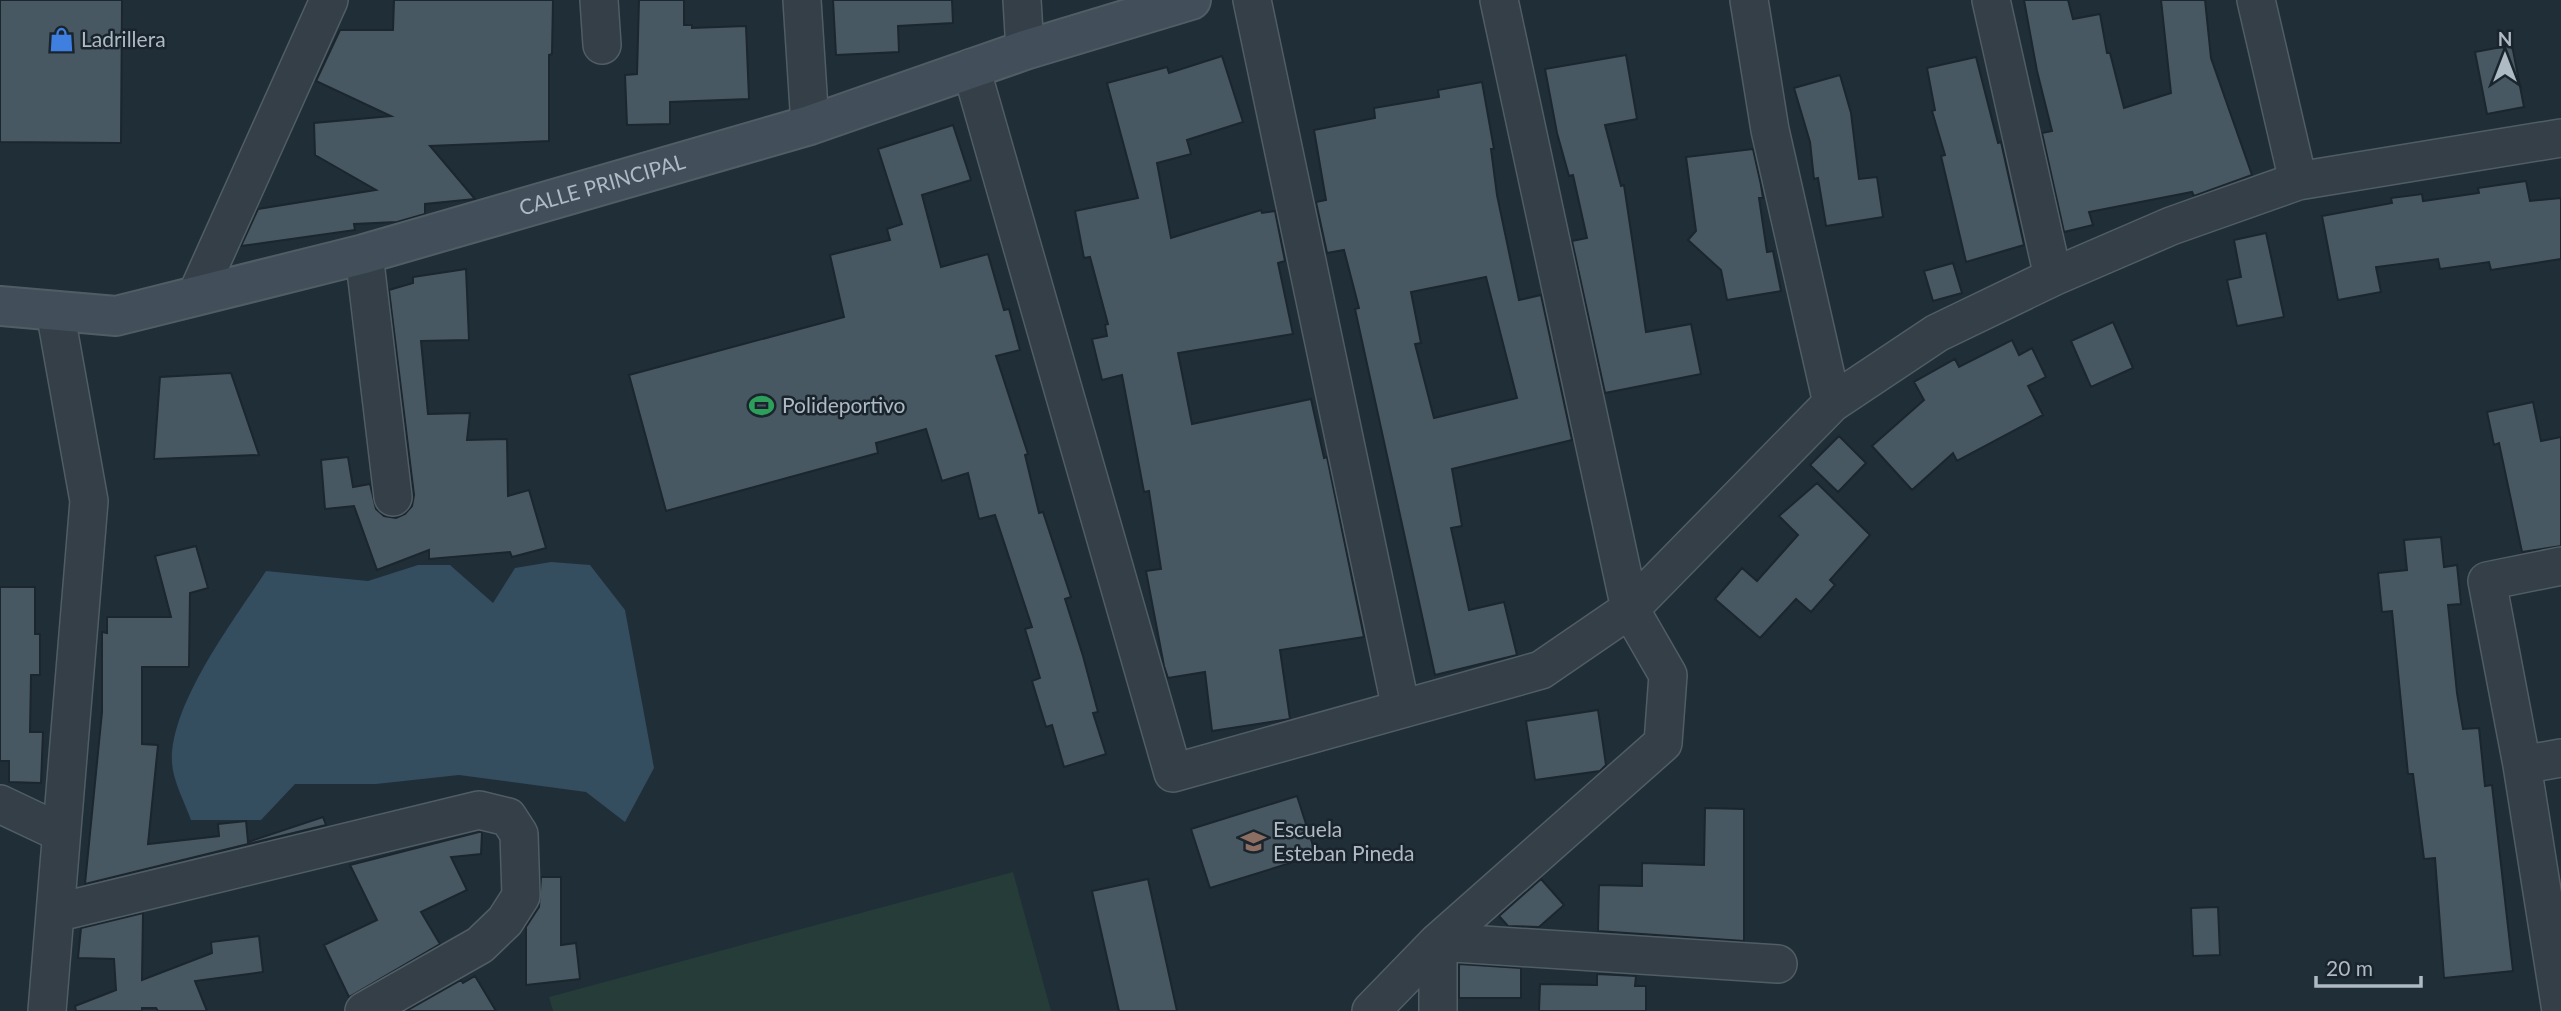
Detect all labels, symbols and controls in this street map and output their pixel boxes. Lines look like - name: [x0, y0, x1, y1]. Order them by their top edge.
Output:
- north arrow: [2470, 21, 2540, 91]
- shop icon: Ladrillera: [47, 26, 75, 54]
- place label: Ladrillera: [81, 26, 166, 51]
- text: N: [2498, 27, 2512, 50]
- street label: CALLE PRINCIPAL: [516, 148, 688, 220]
- sports icon: Polideportivo: [748, 392, 776, 420]
- place label: Polideportivo: [782, 392, 906, 417]
- place label: Escuela Esteban Pineda: [1273, 816, 1415, 865]
- school or university icon: Escuela Esteban Pineda: [1239, 828, 1267, 856]
- scale bar: [2316, 944, 2421, 988]
- text: 20 m: [2326, 955, 2373, 980]

